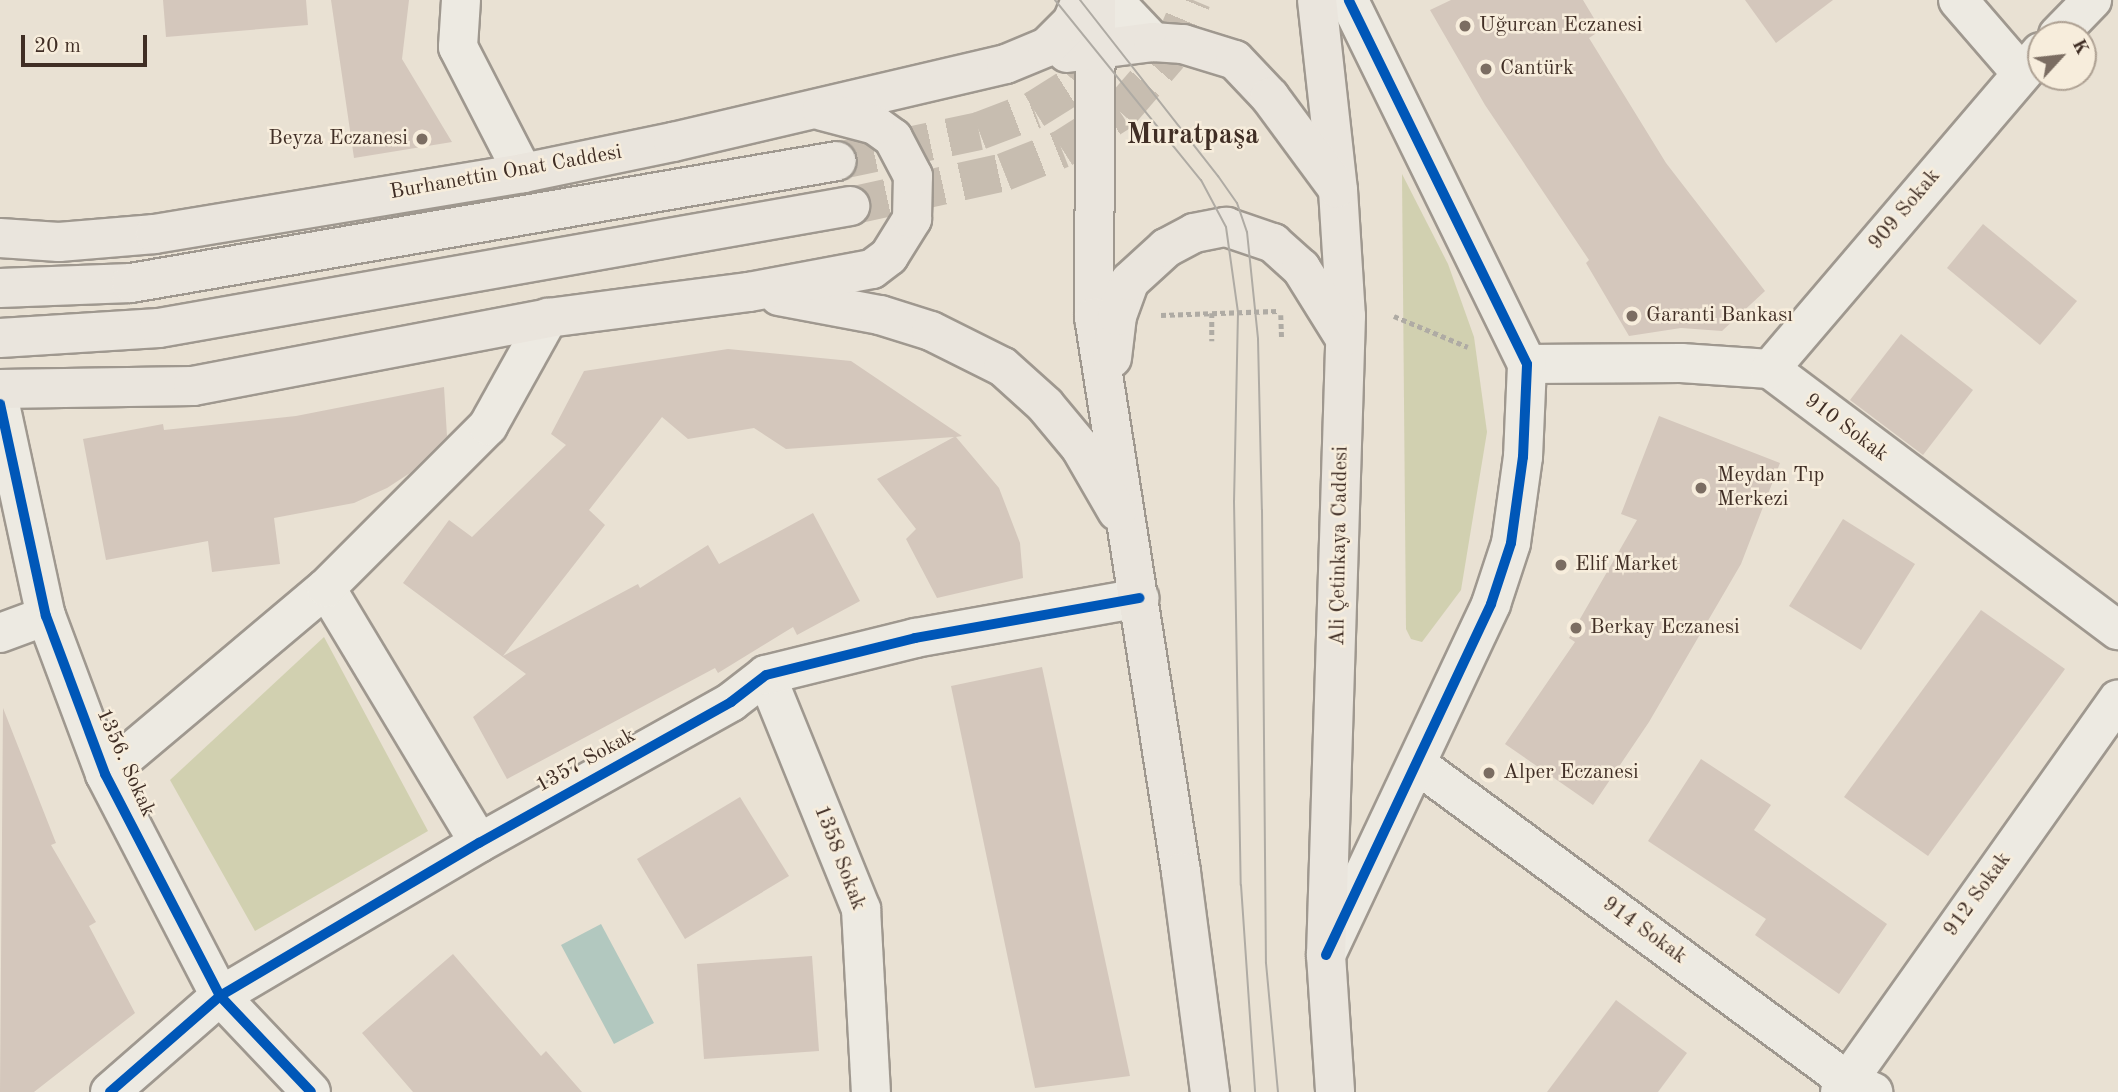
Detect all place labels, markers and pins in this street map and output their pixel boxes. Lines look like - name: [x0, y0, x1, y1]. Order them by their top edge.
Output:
- place label: Uğurcan Eczanesi: [1479, 13, 1642, 39]
- marker: Uğurcan Eczanesi: [1457, 18, 1473, 34]
- place label: Cantürk: [1500, 56, 1574, 82]
- marker: Cantürk: [1478, 61, 1494, 77]
- place label: Beyza Eczanesi: [268, 126, 408, 152]
- marker: Beyza Eczanesi: [414, 131, 430, 147]
- place label: Garanti Bankası: [1646, 303, 1793, 329]
- marker: Garanti Bankası: [1624, 308, 1640, 324]
- place label: Meydan Tıp Merkezi: [1717, 463, 1824, 513]
- marker: Meydan Tıp Merkezi: [1691, 478, 1711, 498]
- place label: Elif Market: [1575, 552, 1678, 578]
- marker: Elif Market: [1553, 557, 1569, 573]
- place label: Berkay Eczanesi: [1590, 615, 1740, 641]
- marker: Berkay Eczanesi: [1568, 620, 1584, 636]
- place label: Alper Eczanesi: [1503, 760, 1639, 786]
- marker: Alper Eczanesi: [1481, 765, 1497, 781]

